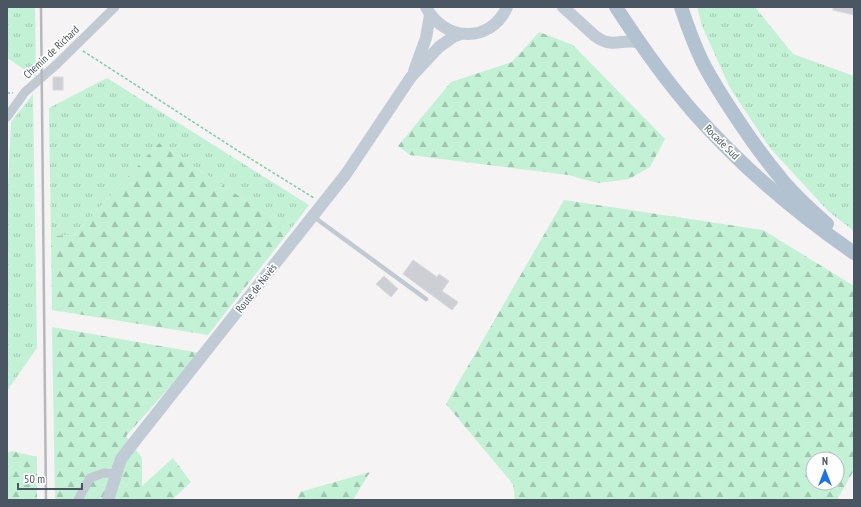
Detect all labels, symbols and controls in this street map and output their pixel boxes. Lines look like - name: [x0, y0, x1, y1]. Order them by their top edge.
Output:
- street label: Chemin de Richard: [20, 22, 82, 81]
- street label: Rocade Sud: [702, 122, 743, 163]
- street label: Route de Navès: [232, 260, 280, 315]
- north arrow: [805, 451, 845, 491]
- text: N: [822, 454, 828, 468]
- scale bar: [18, 465, 82, 491]
- text: 50 m: [24, 471, 45, 486]

